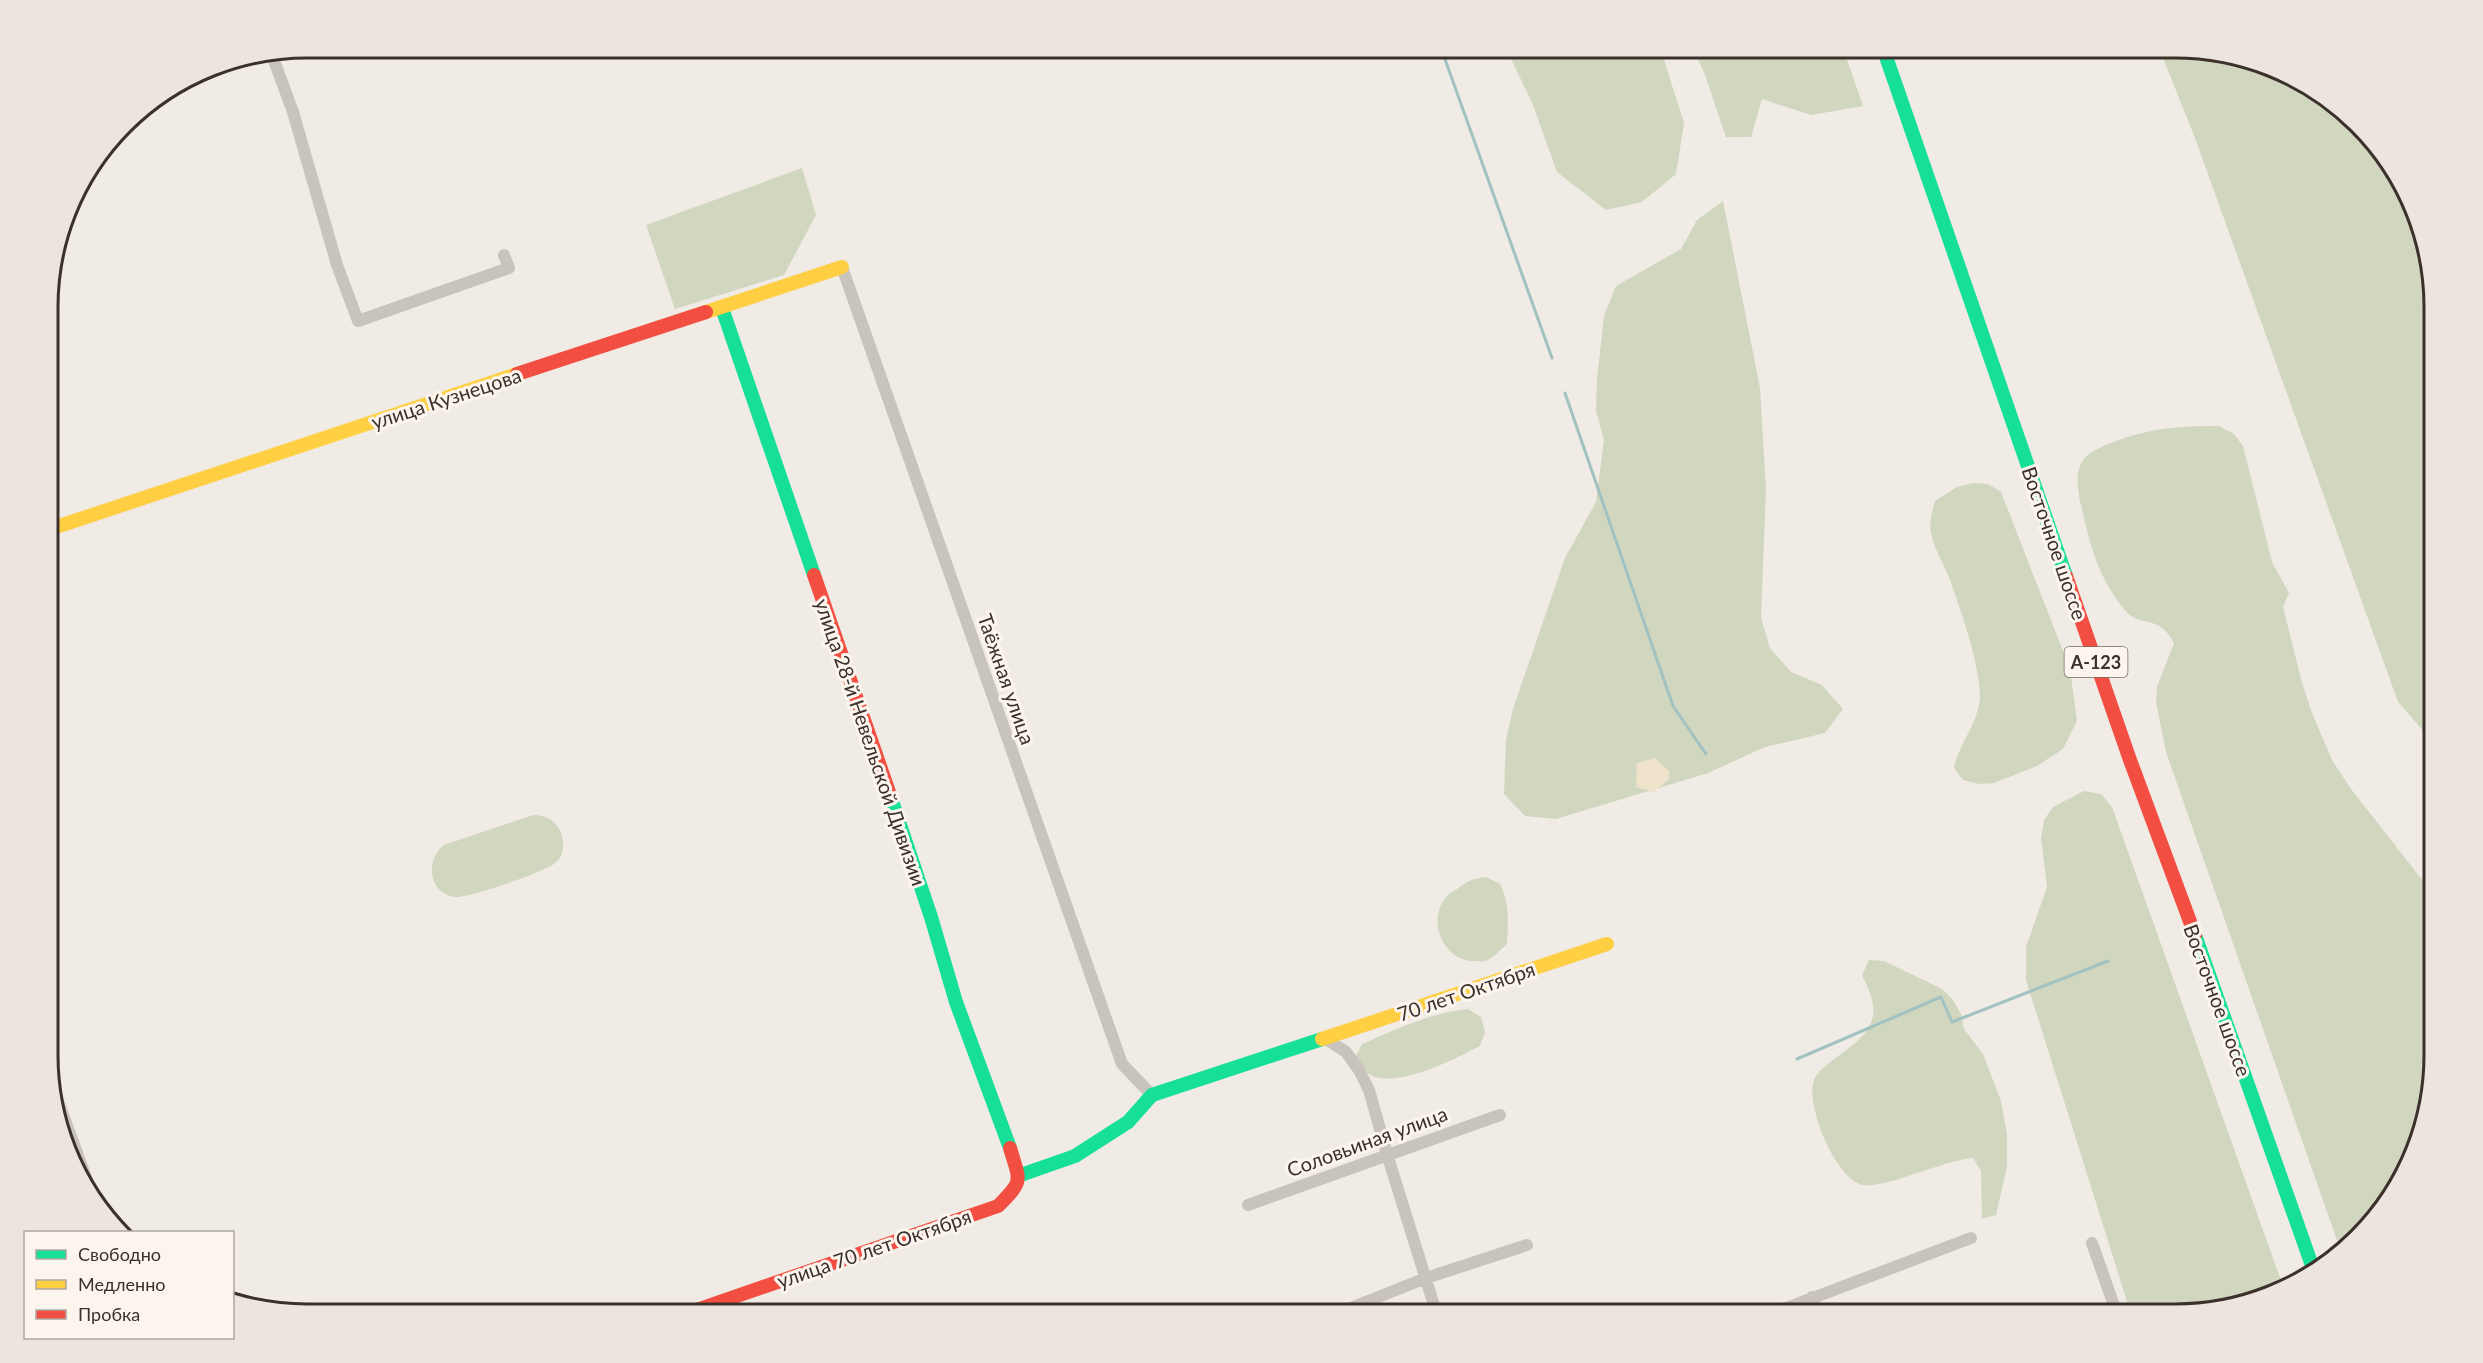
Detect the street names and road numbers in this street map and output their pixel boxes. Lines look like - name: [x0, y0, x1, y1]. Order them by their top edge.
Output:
- street label: улица Кузнецова: [368, 362, 524, 434]
- street label: Восточное шоссе: [2018, 463, 2092, 623]
- street label: улица 28-й Невельской Дивизии: [810, 595, 932, 889]
- street label: Таёжная улица: [973, 611, 1041, 747]
- road number: А-123: [2064, 647, 2128, 677]
- street label: Восточное шоссе: [2179, 921, 2257, 1079]
- street label: 70 лет Октября: [1394, 956, 1538, 1026]
- street label: Соловьиная улица: [1283, 1101, 1451, 1181]
- street label: улица 70 лет Октября: [774, 1203, 974, 1293]

